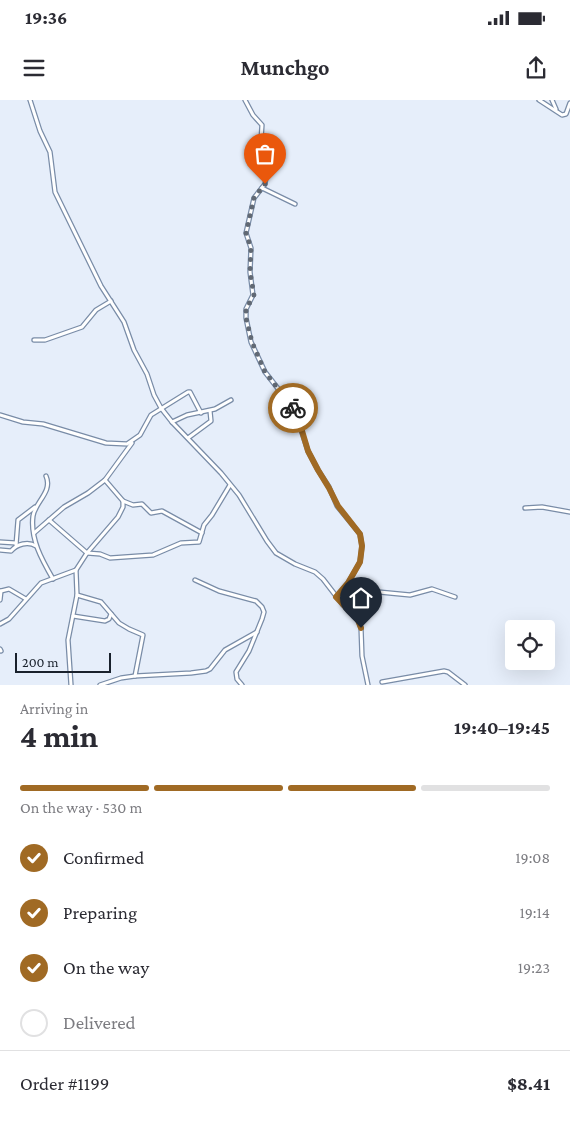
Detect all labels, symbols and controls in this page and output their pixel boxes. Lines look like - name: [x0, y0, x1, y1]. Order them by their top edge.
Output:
- text: 19:36: [25, 7, 67, 28]
- icon: menu: [20, 54, 48, 82]
- icon: share: [522, 54, 550, 82]
- text: Munchgo: [240, 55, 330, 80]
- pin: [244, 133, 286, 184]
- icon: bag: [251, 140, 279, 168]
- courier: [268, 383, 318, 433]
- icon: bike: [279, 394, 307, 422]
- pin: [340, 577, 382, 628]
- icon: home: [347, 584, 375, 612]
- map controls: [505, 620, 555, 670]
- button: locate: [505, 620, 555, 670]
- scale bar: [15, 650, 111, 673]
- text: 200 m: [22, 654, 58, 670]
- text: Arriving in: [20, 700, 88, 717]
- text: 19:40–19:45: [454, 717, 550, 738]
- text: 4 min: [20, 718, 98, 754]
- text: On the way · 530 m: [20, 799, 142, 816]
- icon: check: [20, 844, 48, 872]
- text: Confirmed: [63, 847, 144, 868]
- text: 19:08: [515, 849, 550, 866]
- icon: check: [20, 899, 48, 927]
- text: Preparing: [63, 902, 137, 923]
- text: 19:14: [519, 904, 550, 921]
- icon: check: [20, 954, 48, 982]
- text: On the way: [63, 957, 149, 978]
- text: 19:23: [518, 959, 550, 976]
- text: Delivered: [63, 1012, 136, 1033]
- text: Order #1199: [20, 1073, 109, 1094]
- text: $8.41: [507, 1073, 550, 1094]

